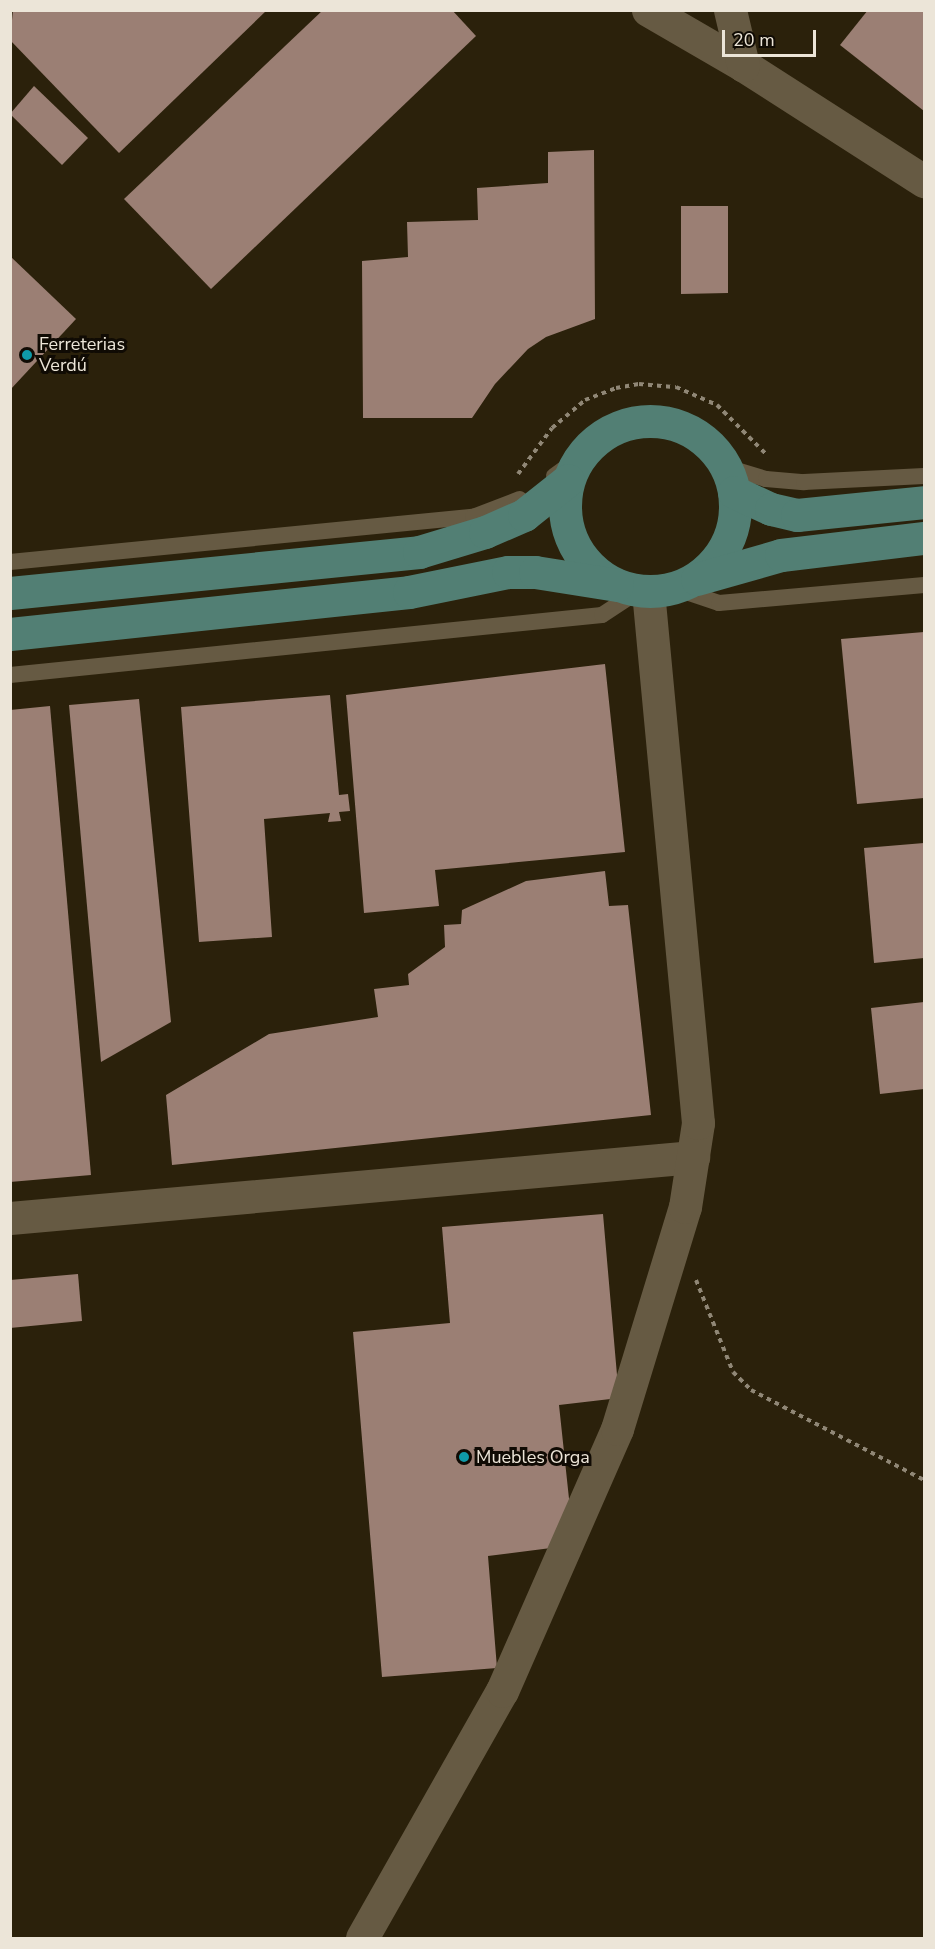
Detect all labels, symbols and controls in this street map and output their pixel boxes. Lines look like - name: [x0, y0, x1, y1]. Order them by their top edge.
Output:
- scale bar: [725, 18, 820, 56]
- text: 20 m: [733, 28, 775, 52]
- place label: Ferreterias Verdú: [39, 334, 125, 376]
- marker: Ferreterias Verdú: [20, 348, 34, 362]
- place label: Muebles Orga: [476, 1446, 590, 1468]
- marker: Muebles Orga: [457, 1450, 471, 1464]

